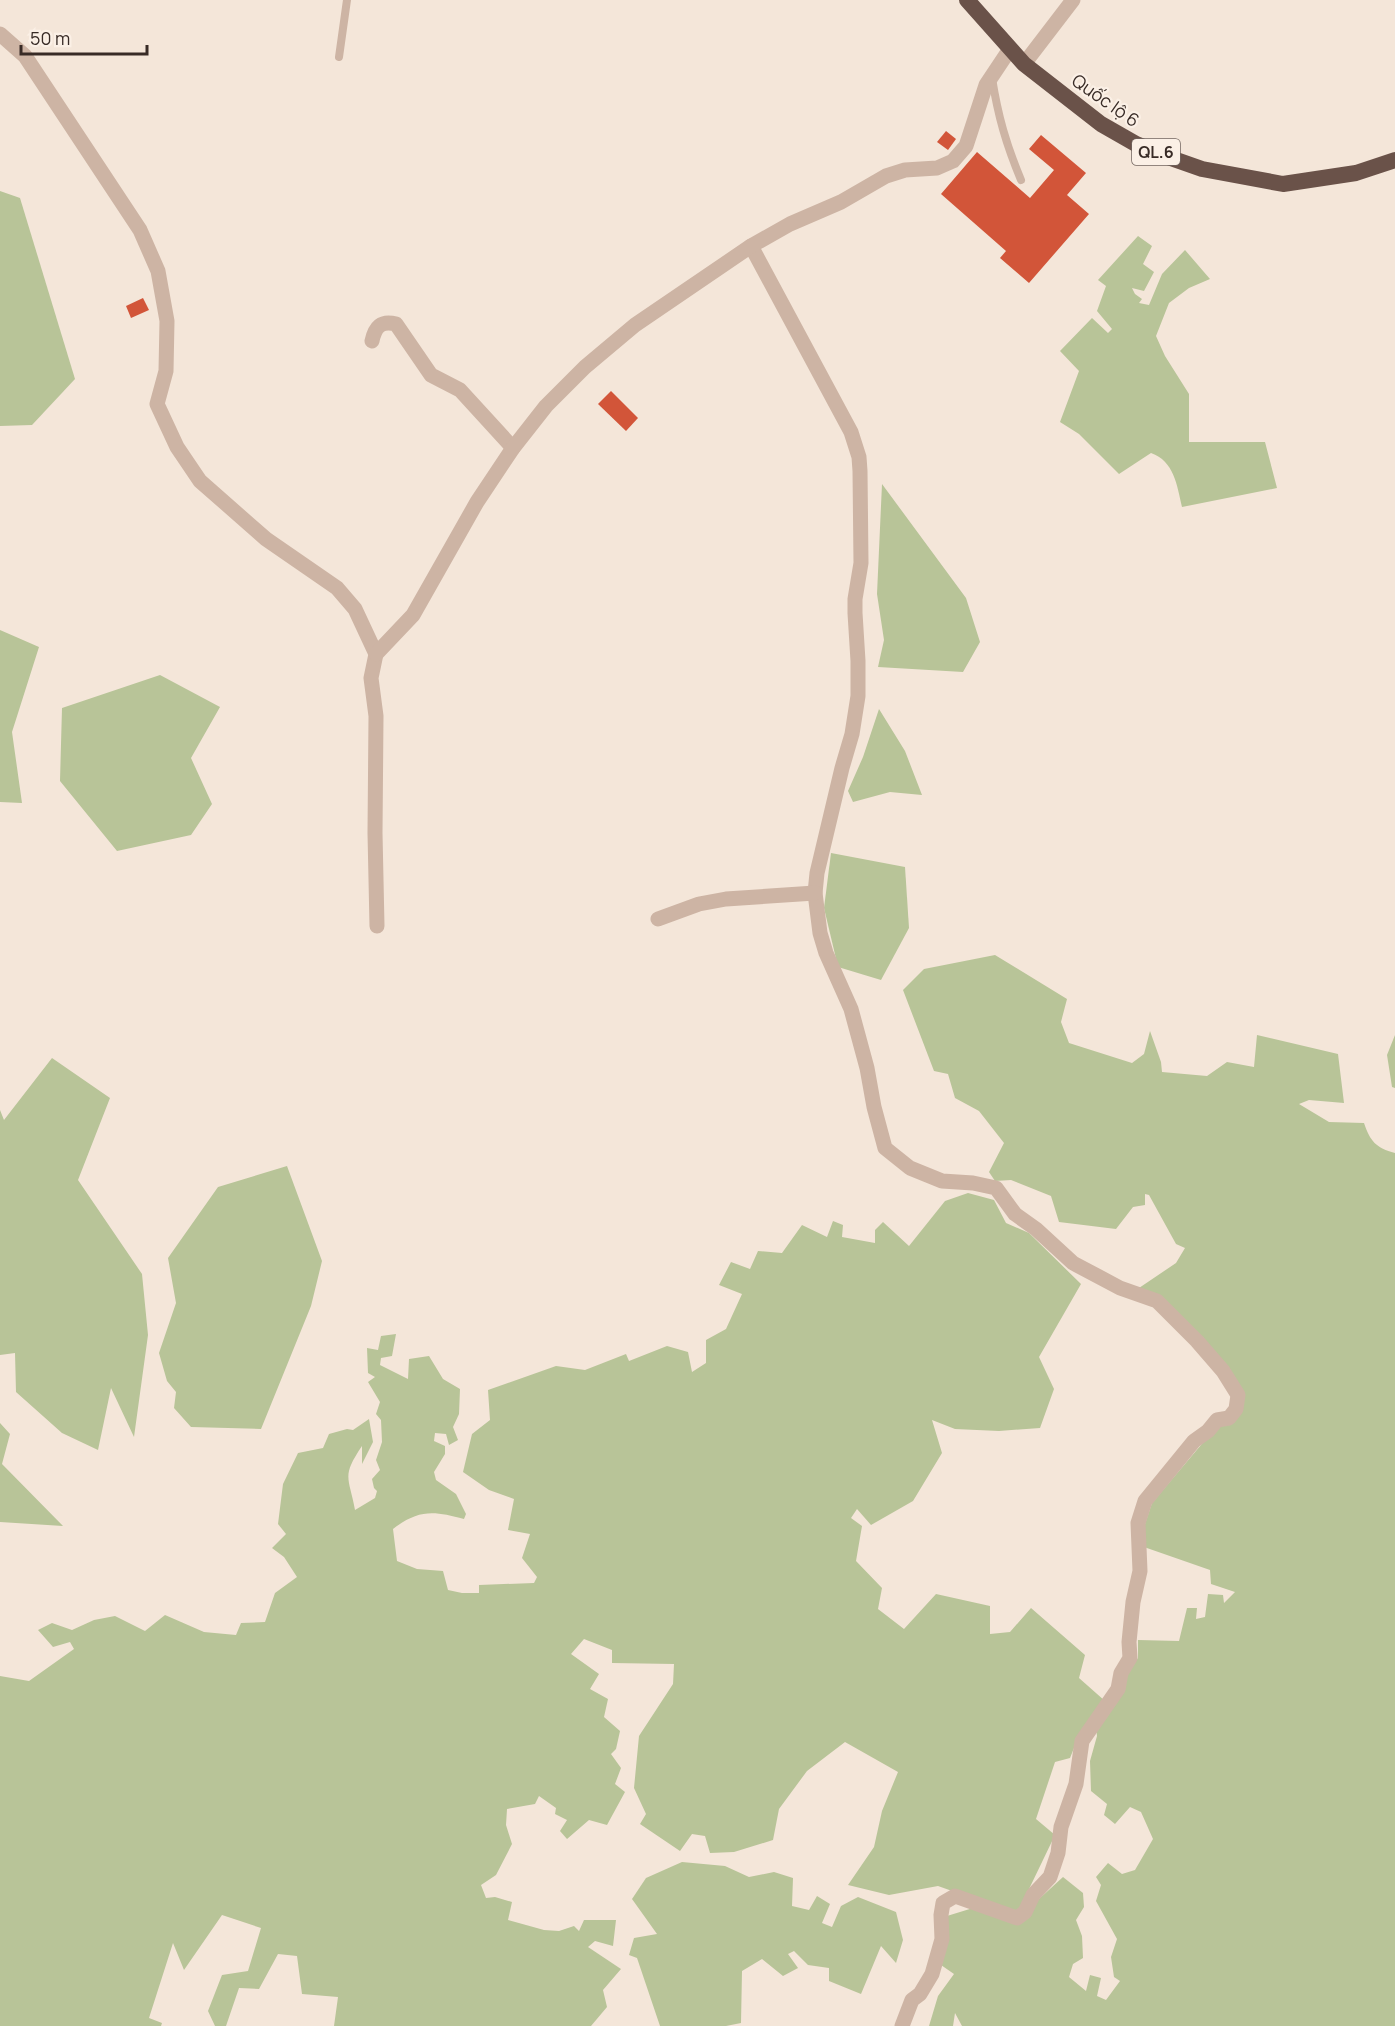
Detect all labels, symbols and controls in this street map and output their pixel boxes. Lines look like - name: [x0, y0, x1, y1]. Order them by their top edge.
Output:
- scale bar: [21, 18, 147, 56]
- text: 50 m: [30, 26, 70, 50]
- street label: Quốc lộ 6: [1067, 68, 1145, 132]
- road number: QL.6: [1132, 139, 1180, 165]

